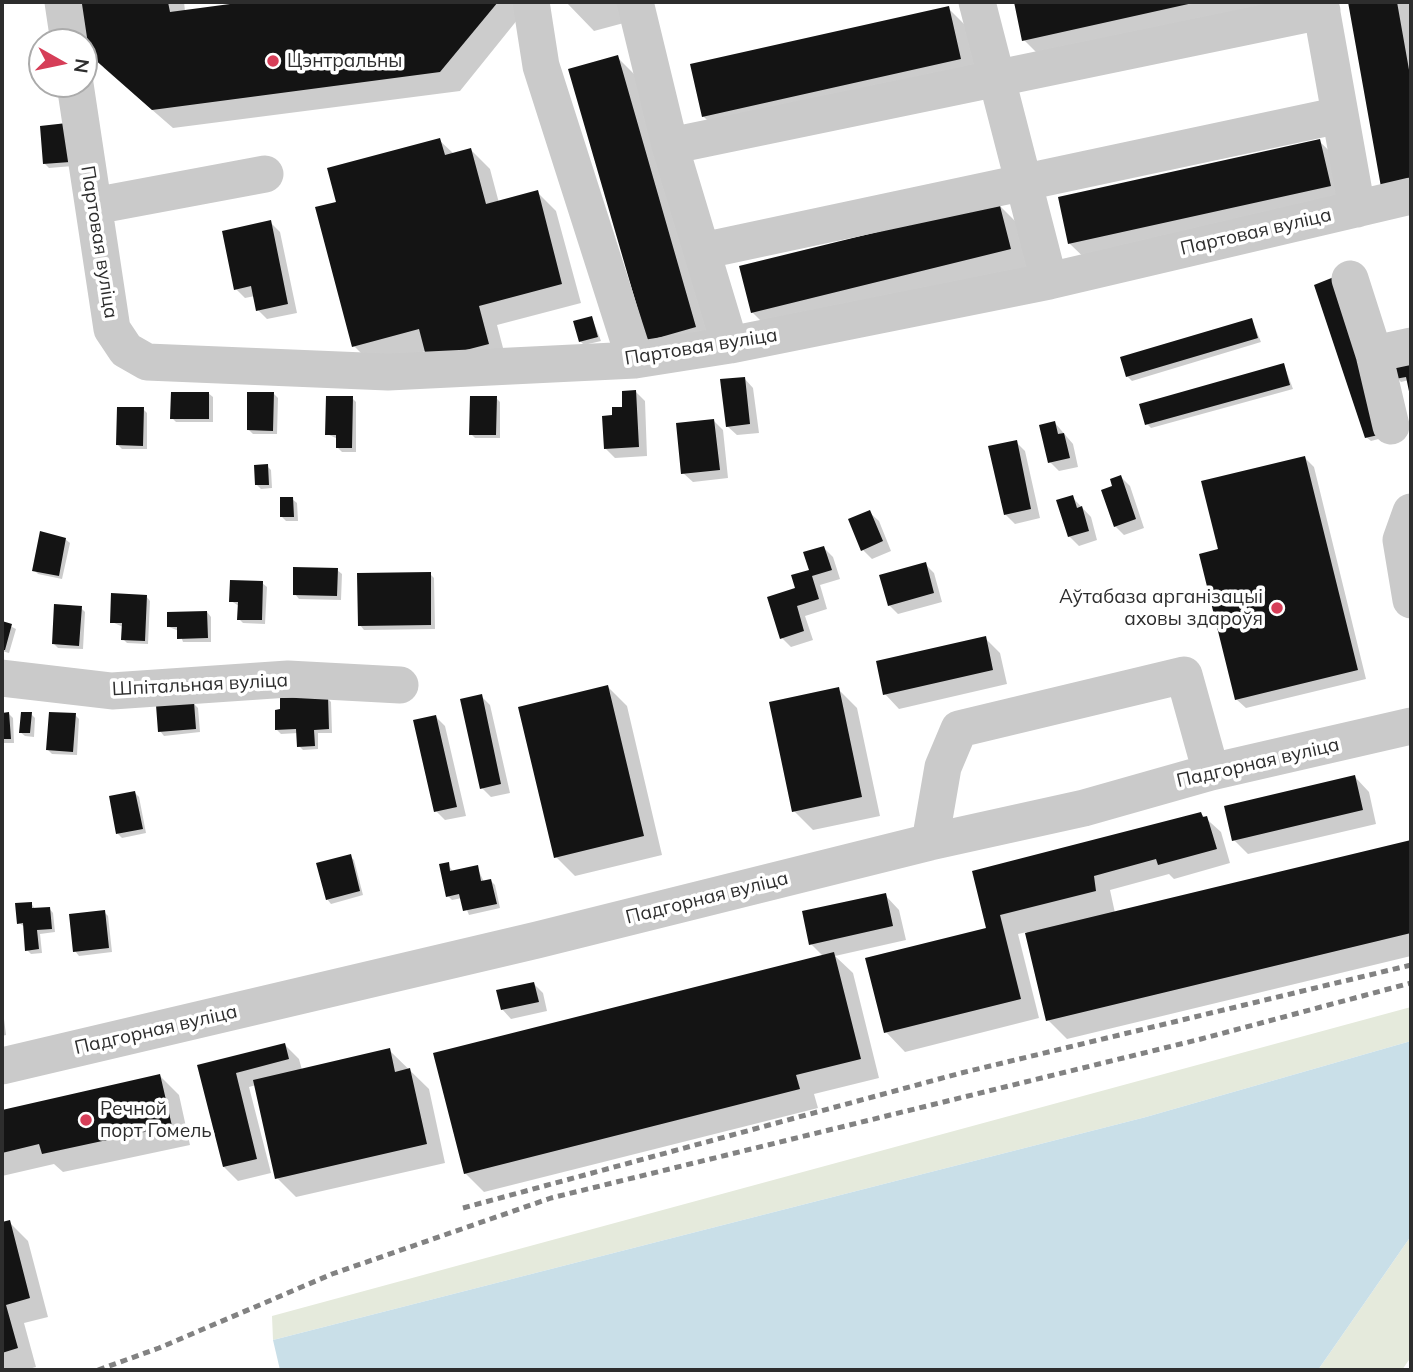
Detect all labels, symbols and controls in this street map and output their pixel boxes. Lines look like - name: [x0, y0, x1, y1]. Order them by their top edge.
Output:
- north arrow: [28, 28, 98, 98]
- place label: Цэнтральны: [287, 50, 402, 72]
- marker: Цэнтральны: [265, 53, 281, 69]
- text: N: [69, 57, 95, 75]
- street label: Партовая вуліца: [76, 164, 122, 320]
- street label: Партовая вуліца: [1178, 204, 1334, 260]
- street label: Партовая вуліца: [623, 324, 779, 370]
- place label: Аўтабаза арганізацыі аховы здароўя: [1059, 586, 1263, 630]
- marker: Аўтабаза арганізацыі аховы здароўя: [1269, 600, 1285, 616]
- street label: Шпітальная вуліца: [111, 669, 289, 701]
- street label: Падгорная вуліца: [1174, 733, 1342, 793]
- street label: Падгорная вуліца: [623, 867, 791, 929]
- street label: Падгорная вуліца: [72, 1000, 240, 1060]
- place label: Речной порт Гомель: [100, 1098, 212, 1142]
- marker: Речной порт Гомель: [78, 1112, 94, 1128]

